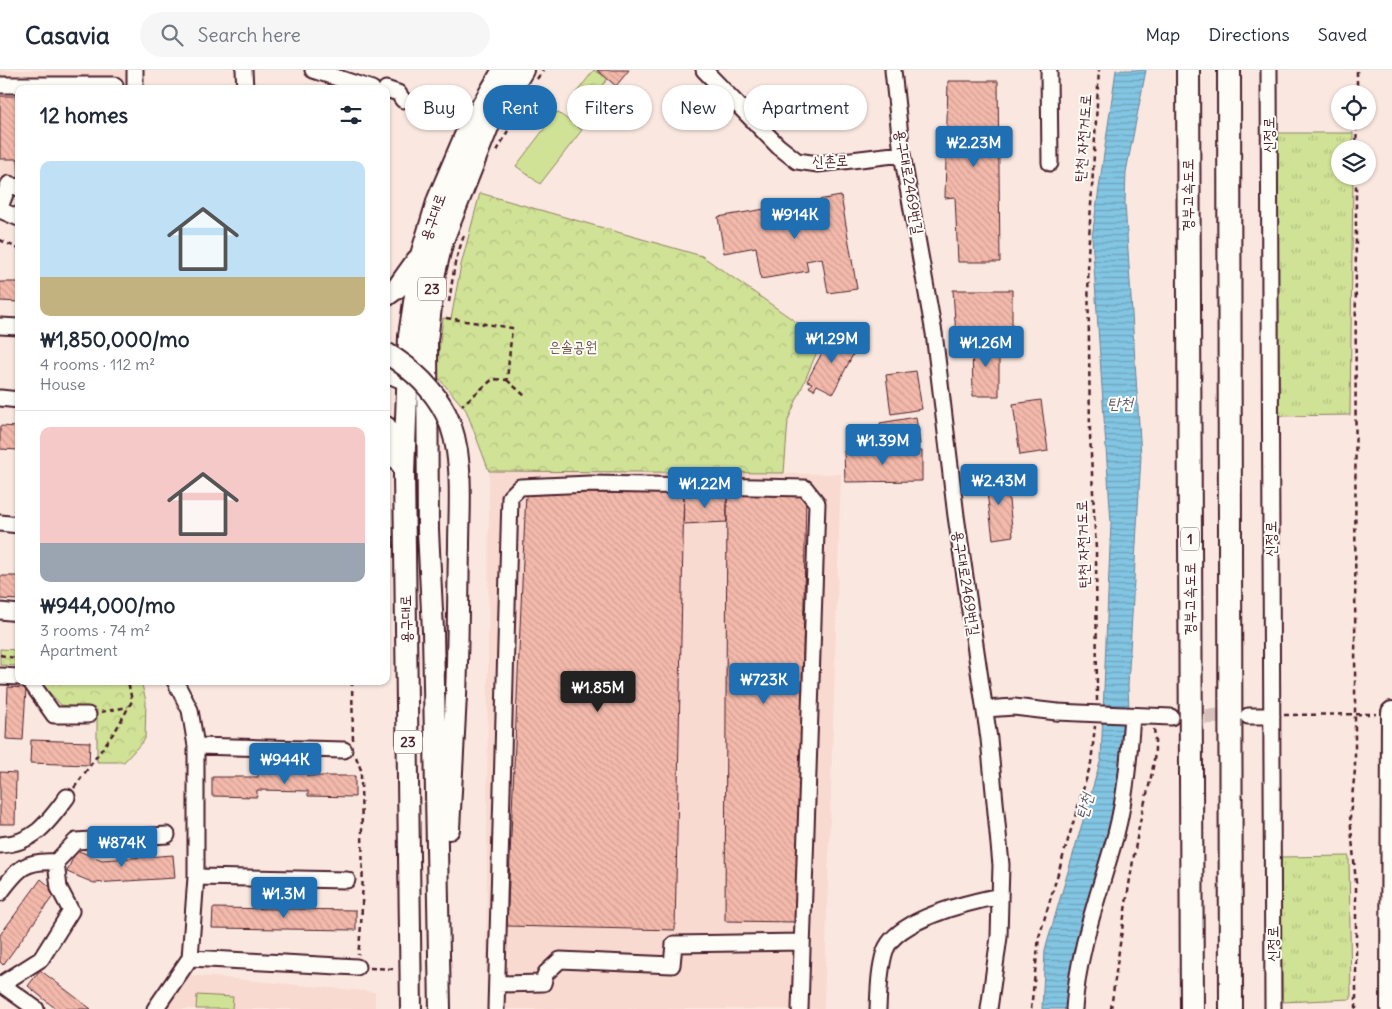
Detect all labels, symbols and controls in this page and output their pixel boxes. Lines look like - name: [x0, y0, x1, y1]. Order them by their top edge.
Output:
- search box: [140, 12, 490, 57]
- text: Casavia: [25, 20, 110, 50]
- icon: search: [158, 21, 186, 49]
- text: Search here: [198, 23, 301, 47]
- text: Map: [1145, 23, 1180, 46]
- text: Directions: [1208, 23, 1290, 46]
- text: Saved: [1318, 23, 1367, 46]
- chip: Buy: [405, 85, 473, 130]
- chip: Rent: [483, 85, 557, 130]
- chip: Filters: [567, 85, 652, 130]
- chip: New: [662, 85, 734, 130]
- chip: Apartment: [744, 85, 867, 130]
- map controls: [1331, 85, 1376, 185]
- button: locate: [1331, 85, 1376, 130]
- street label: 탄천 자전거도로: [1070, 93, 1095, 183]
- icon: filters: [337, 101, 365, 129]
- text: 12 homes: [40, 102, 128, 129]
- street label: 신정로: [1259, 117, 1278, 153]
- pin: ₩2.23M: [933, 126, 1015, 168]
- street label: 용구대로2469번길: [891, 128, 928, 236]
- text: ₩2.23M: [947, 132, 1001, 152]
- button: layers: [1331, 140, 1376, 185]
- street label: 신촌로: [812, 150, 848, 171]
- street label: 경부고속도로: [1178, 159, 1197, 231]
- street label: 용구대로: [416, 191, 449, 243]
- icon: home: [158, 194, 248, 284]
- pin: ₩914K: [760, 198, 830, 240]
- text: ₩914K: [772, 204, 818, 224]
- road number: 23: [418, 278, 446, 300]
- pin: ₩1.29M: [791, 322, 873, 364]
- text: ₩1,850,000/mo: [40, 326, 190, 353]
- pin: ₩1.26M: [945, 326, 1027, 368]
- text: ₩1.29M: [806, 328, 858, 348]
- text: ₩1.26M: [960, 332, 1012, 352]
- park label: 은솔공원: [549, 337, 597, 356]
- text: 4 rooms · 112 m²: [40, 354, 155, 374]
- text: House: [40, 374, 86, 394]
- water label: 탄천: [1107, 393, 1135, 413]
- pin: ₩1.39M: [842, 424, 924, 466]
- text: ₩1.39M: [857, 430, 909, 450]
- icon: home: [158, 459, 248, 549]
- pin: ₩2.43M: [958, 464, 1040, 506]
- pin: ₩1.22M: [664, 466, 746, 509]
- text: ₩2.43M: [971, 470, 1027, 490]
- text: ₩1.22M: [679, 473, 731, 493]
- street label: 탄천 자전거도로: [1071, 500, 1094, 588]
- street label: 신정로: [1261, 521, 1280, 557]
- road number: 1: [1181, 528, 1199, 550]
- street label: 용구대로2469번길: [949, 529, 984, 637]
- street label: 경부고속도로: [1180, 563, 1199, 635]
- text: ₩944,000/mo: [40, 592, 175, 619]
- street label: 용구대로: [396, 595, 415, 643]
- text: 3 rooms · 74 m²: [40, 620, 150, 640]
- text: Apartment: [40, 640, 118, 660]
- pin: ₩723K: [729, 662, 799, 705]
- text: ₩723K: [740, 669, 788, 689]
- pin: ₩1.85M: [557, 670, 639, 713]
- text: ₩1.85M: [572, 677, 624, 697]
- road number: 23: [394, 730, 422, 754]
- pin: ₩944K: [250, 742, 320, 785]
- text: ₩944K: [260, 749, 310, 769]
- water label: 탄천: [1071, 789, 1098, 821]
- pin: ₩874K: [87, 826, 157, 868]
- text: ₩874K: [98, 832, 146, 852]
- pin: ₩1.3M: [249, 876, 319, 919]
- text: ₩1.3M: [262, 883, 306, 903]
- street label: 신정로: [1263, 926, 1282, 962]

